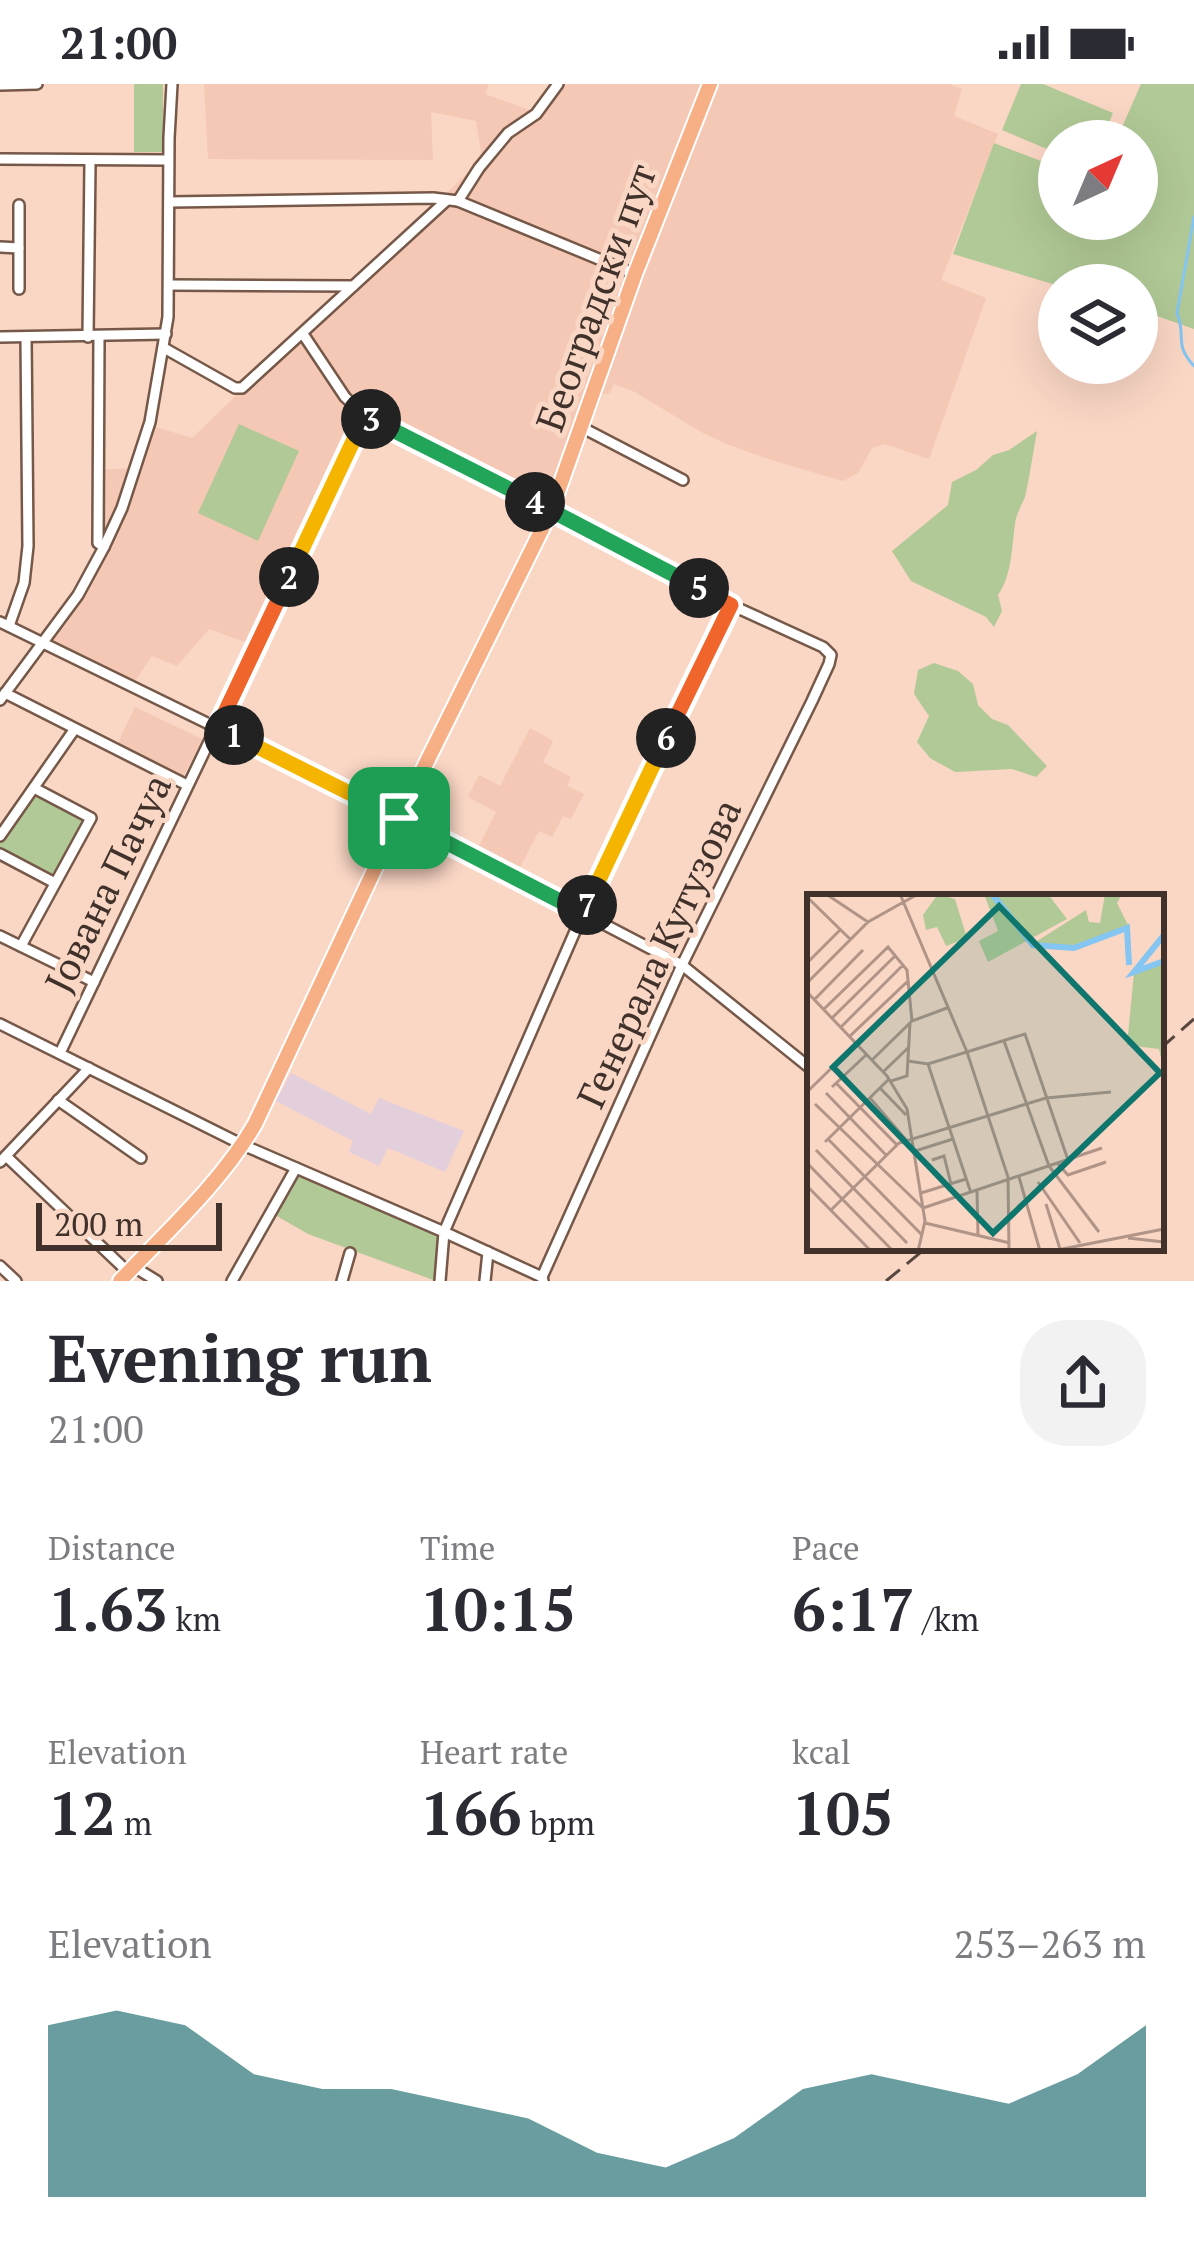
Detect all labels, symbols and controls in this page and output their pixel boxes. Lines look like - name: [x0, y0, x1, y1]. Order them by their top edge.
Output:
- text: 21:00: [60, 12, 177, 72]
- north arrow: [1038, 120, 1158, 240]
- map controls: [1038, 120, 1158, 384]
- street label: Београдски пут: [523, 156, 667, 438]
- button: layers: [1038, 264, 1158, 384]
- pin: 3: [341, 389, 401, 449]
- text: 3: [362, 397, 380, 440]
- pin: 4: [505, 472, 565, 532]
- text: 4: [526, 480, 544, 523]
- pin: 2: [259, 547, 319, 607]
- text: 2: [280, 555, 298, 598]
- pin: 5: [669, 558, 729, 618]
- text: 5: [690, 566, 708, 609]
- pin: 1: [204, 705, 264, 765]
- pin: 6: [636, 708, 696, 768]
- text: 1: [225, 713, 243, 756]
- text: 6: [657, 716, 675, 759]
- street label: Јована Пачуа: [32, 765, 182, 1001]
- pin: [348, 767, 450, 869]
- icon: arrive: [366, 785, 432, 851]
- street label: Генерала Кутузова: [564, 790, 752, 1116]
- pin: 7: [557, 875, 617, 935]
- text: 7: [578, 883, 596, 926]
- inset map: [807, 894, 1164, 1251]
- scale bar: [36, 1197, 222, 1250]
- text: 200 m: [54, 1202, 143, 1245]
- text: Evening run: [48, 1313, 432, 1401]
- button: share: [1020, 1320, 1146, 1446]
- text: 21:00: [48, 1402, 144, 1454]
- text: Distance: [48, 1526, 175, 1569]
- text: Time: [420, 1526, 495, 1569]
- text: Pace: [792, 1526, 860, 1569]
- text: 1.63: [48, 1569, 167, 1648]
- text: 10:15: [420, 1569, 576, 1648]
- text: 6:17: [792, 1569, 914, 1648]
- text: km: [167, 1597, 221, 1640]
- text: /km: [914, 1597, 979, 1640]
- text: Elevation: [48, 1730, 187, 1773]
- text: Heart rate: [420, 1730, 568, 1773]
- text: kcal: [792, 1730, 851, 1773]
- text: 12: [48, 1773, 116, 1852]
- text: 166: [420, 1773, 522, 1852]
- text: 105: [792, 1773, 894, 1852]
- text: m: [116, 1801, 152, 1844]
- text: bpm: [522, 1801, 595, 1844]
- text: Elevation: [48, 1917, 212, 1969]
- text: 253–263 m: [954, 1917, 1146, 1969]

